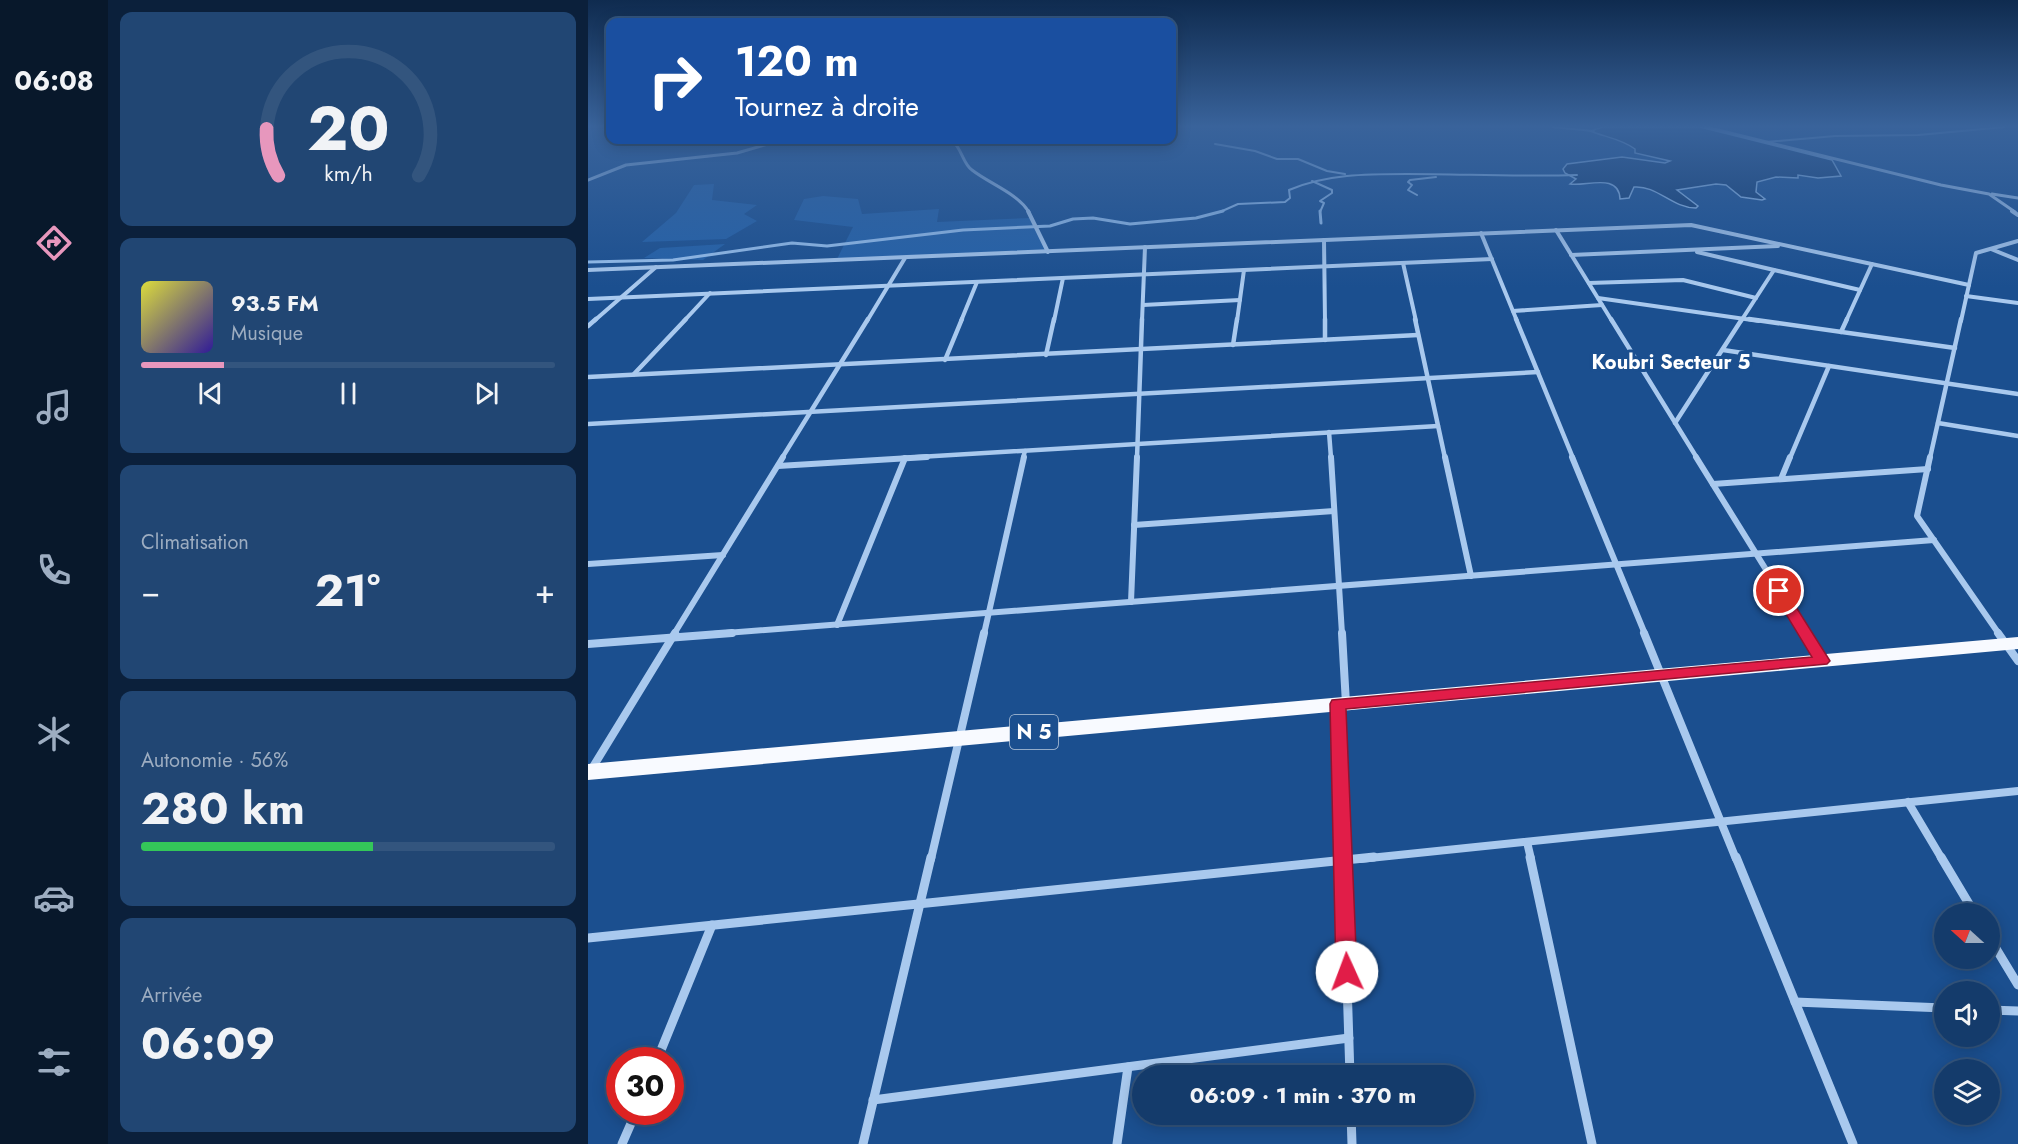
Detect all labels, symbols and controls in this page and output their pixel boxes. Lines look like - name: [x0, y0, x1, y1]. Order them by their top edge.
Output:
- text: 120 m: [735, 31, 859, 92]
- icon: right: [636, 42, 714, 120]
- text: 06:08: [14, 61, 94, 100]
- text: 20: [307, 83, 389, 173]
- text: Tournez à droite: [735, 87, 919, 126]
- text: km/h: [324, 159, 372, 190]
- icon: directions: [33, 222, 75, 264]
- text: 93.5 FM: [231, 287, 319, 319]
- text: Musique: [231, 319, 303, 348]
- district label: Koubri Secteur 5: [1591, 348, 1751, 377]
- icon: previous: [194, 377, 227, 410]
- icon: pause: [332, 377, 365, 410]
- icon: next: [470, 377, 503, 410]
- icon: music: [33, 386, 75, 428]
- text: Climatisation: [141, 528, 249, 557]
- icon: phone: [33, 549, 75, 591]
- text: 21°: [315, 558, 380, 623]
- pin: [1753, 565, 1804, 616]
- text: −: [141, 568, 160, 615]
- text: +: [535, 568, 555, 615]
- icon: arrive: [1762, 574, 1795, 607]
- icon: climate: [33, 713, 75, 755]
- road number: N 5: [1010, 715, 1058, 749]
- text: Autonomie · 56%: [141, 746, 288, 775]
- text: 280 km: [141, 776, 305, 841]
- icon: car: [33, 877, 75, 919]
- north arrow: [1934, 903, 2000, 969]
- map controls: [1934, 903, 2000, 1125]
- position arrow: [1315, 940, 1379, 1004]
- text: Arrivée: [141, 981, 202, 1010]
- button: sound: [1934, 981, 2000, 1047]
- text: 06:09: [141, 1011, 275, 1076]
- icon: filters: [33, 1041, 75, 1083]
- speed limit sign: 30: [606, 1047, 684, 1125]
- button: layers: [1934, 1059, 2000, 1125]
- text: 06:09 · 1 min · 370 m: [1190, 1079, 1416, 1111]

